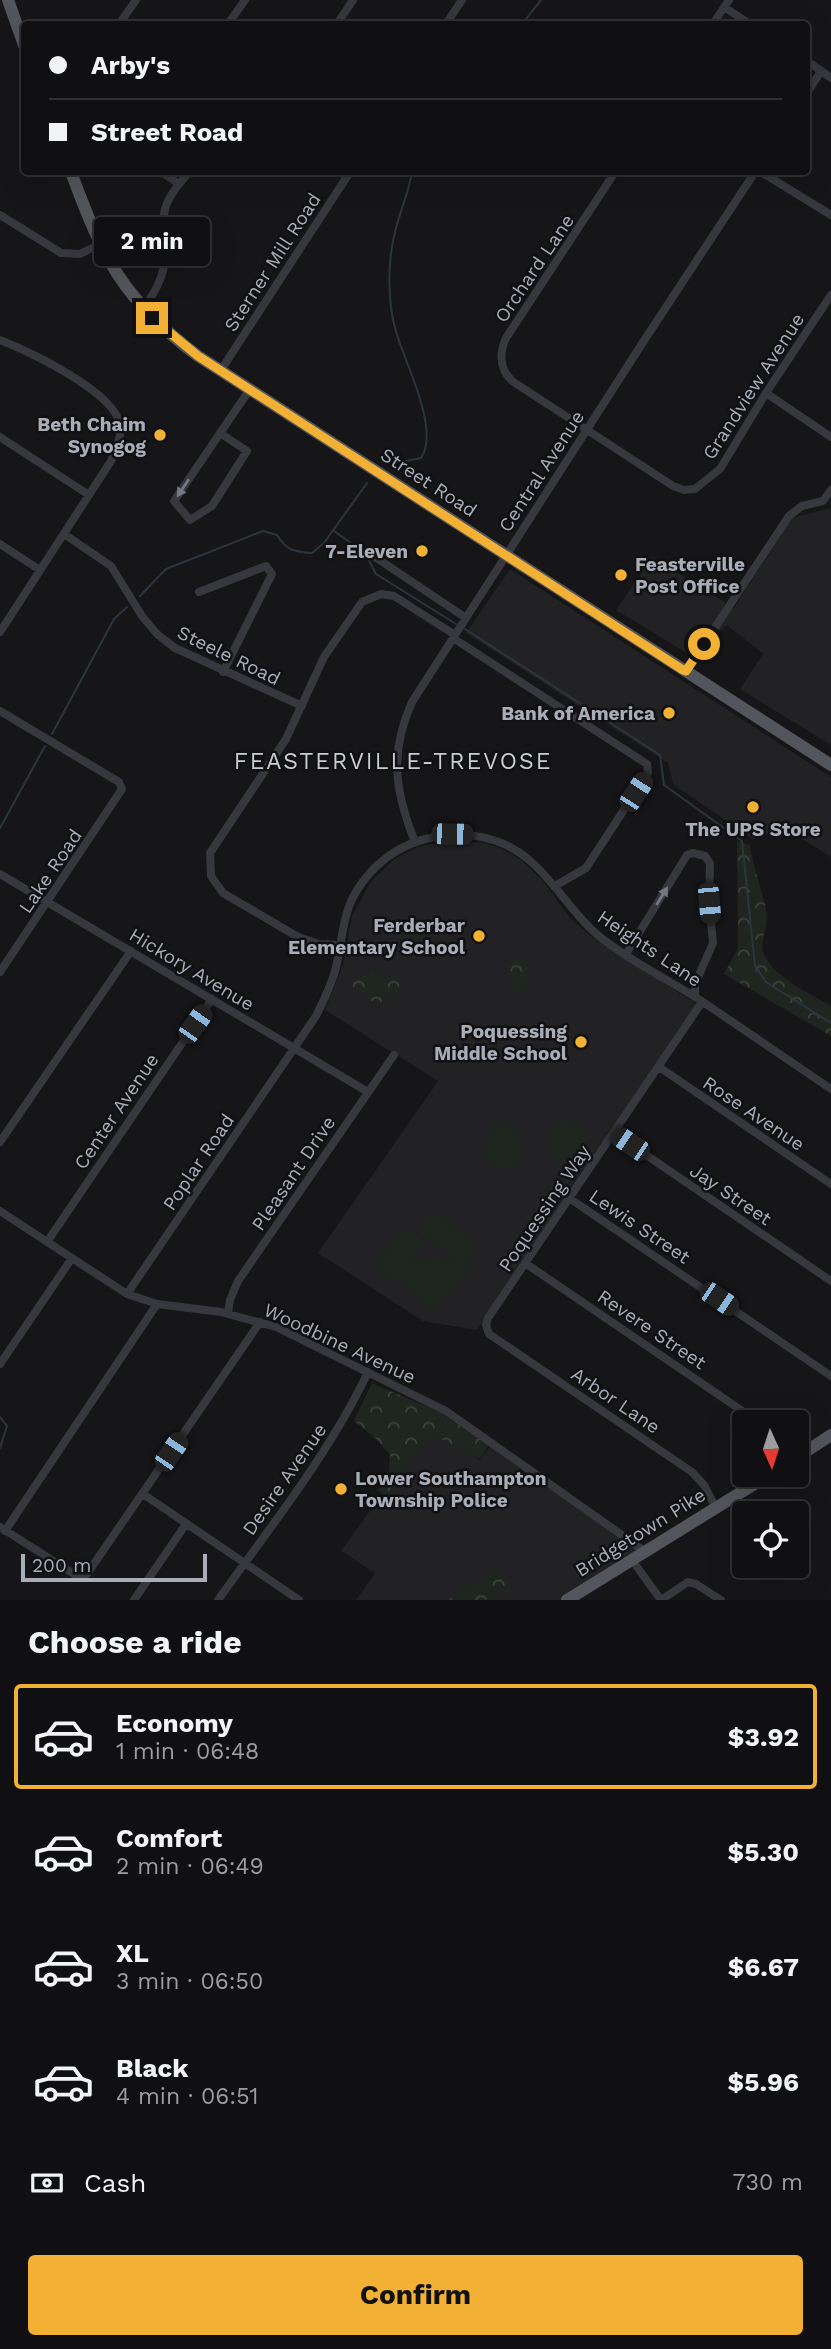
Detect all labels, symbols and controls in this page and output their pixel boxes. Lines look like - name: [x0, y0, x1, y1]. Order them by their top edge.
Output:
- text: Arby's: [91, 50, 170, 80]
- text: Street Road: [91, 117, 243, 147]
- street label: Sterner Mill Road: [219, 189, 326, 336]
- street label: Orchard Lane: [490, 210, 579, 327]
- callout: 2 min: [94, 216, 210, 266]
- text: 2 min: [121, 228, 183, 255]
- route end: [136, 302, 168, 334]
- street label: Grandview Avenue: [698, 309, 809, 464]
- street label: Central Avenue: [494, 406, 589, 536]
- place label: Beth Chaim Synogog: [37, 413, 146, 458]
- marker: Beth Chaim Synogog: [152, 427, 168, 443]
- street label: Street Road: [376, 443, 481, 522]
- one-way arrow: [176, 478, 189, 498]
- place label: 7-Eleven: [325, 540, 408, 563]
- marker: 7-Eleven: [414, 543, 430, 559]
- place label: Feasterville Post Office: [635, 553, 745, 598]
- marker: Feasterville Post Office: [613, 567, 629, 583]
- street label: Steele Road: [174, 621, 284, 690]
- route start: [688, 628, 720, 660]
- place label: Bank of America: [501, 702, 655, 725]
- marker: Bank of America: [661, 705, 677, 721]
- district label: FEASTERVILLE-TREVOSE: [234, 748, 552, 775]
- car: [616, 769, 657, 815]
- marker: The UPS Store: [745, 799, 761, 815]
- place label: The UPS Store: [685, 818, 821, 841]
- car: [431, 823, 474, 845]
- street label: Lake Road: [14, 825, 87, 918]
- car: [697, 881, 722, 925]
- one-way arrow: [655, 887, 668, 906]
- street label: Heights Lane: [593, 905, 706, 992]
- place label: Ferderbar Elementary School: [288, 914, 466, 959]
- street label: Hickory Avenue: [125, 923, 258, 1016]
- marker: Ferderbar Elementary School: [471, 928, 487, 944]
- car: [175, 1001, 216, 1047]
- place label: Poquessing Middle School: [434, 1020, 568, 1065]
- marker: Poquessing Middle School: [573, 1034, 589, 1050]
- street label: Center Avenue: [69, 1049, 164, 1174]
- street label: Rose Avenue: [699, 1071, 809, 1156]
- street label: Poplar Road: [158, 1110, 239, 1215]
- street label: Pleasant Drive: [247, 1112, 340, 1235]
- car: [607, 1124, 654, 1164]
- street label: Poquessing Way: [494, 1140, 595, 1276]
- street label: Jay Street: [685, 1159, 776, 1230]
- street label: Lewis Street: [585, 1184, 694, 1269]
- car: [696, 1279, 743, 1319]
- street label: Revere Street: [593, 1285, 710, 1374]
- street label: Woodbine Avenue: [260, 1298, 419, 1389]
- street label: Arbor Lane: [567, 1362, 665, 1439]
- north arrow: [732, 1410, 808, 1488]
- map controls: [732, 1410, 809, 1578]
- street label: Desire Avenue: [237, 1419, 331, 1540]
- car: [151, 1429, 192, 1475]
- place label: Lower Southampton Township Police: [355, 1467, 547, 1512]
- marker: Lower Southampton Township Police: [333, 1481, 349, 1497]
- street label: Bridgetown Pike: [571, 1483, 710, 1582]
- button: locate: [732, 1501, 809, 1578]
- scale bar: [21, 1551, 206, 1583]
- text: 200 m: [32, 1554, 91, 1577]
- text: Choose a ride: [28, 1623, 242, 1661]
- icon: car: [32, 1705, 95, 1768]
- text: Economy: [116, 1708, 233, 1738]
- text: $3.92: [728, 1722, 799, 1752]
- text: 1 min · 06:48: [116, 1738, 259, 1765]
- icon: car: [32, 1820, 95, 1883]
- text: Comfort: [116, 1823, 222, 1853]
- text: $5.30: [727, 1837, 799, 1867]
- text: 2 min · 06:49: [116, 1853, 264, 1880]
- icon: car: [32, 1935, 95, 1998]
- text: XL: [116, 1938, 149, 1968]
- text: $6.67: [728, 1952, 799, 1982]
- text: 3 min · 06:50: [116, 1968, 263, 1995]
- icon: car: [32, 2050, 95, 2113]
- text: Black: [116, 2053, 188, 2083]
- text: $5.96: [728, 2067, 799, 2097]
- text: 4 min · 06:51: [116, 2083, 259, 2110]
- icon: cash: [28, 2164, 66, 2202]
- text: Cash: [84, 2168, 146, 2198]
- text: 730 m: [733, 2169, 803, 2196]
- button: Confirm: [28, 2255, 803, 2335]

